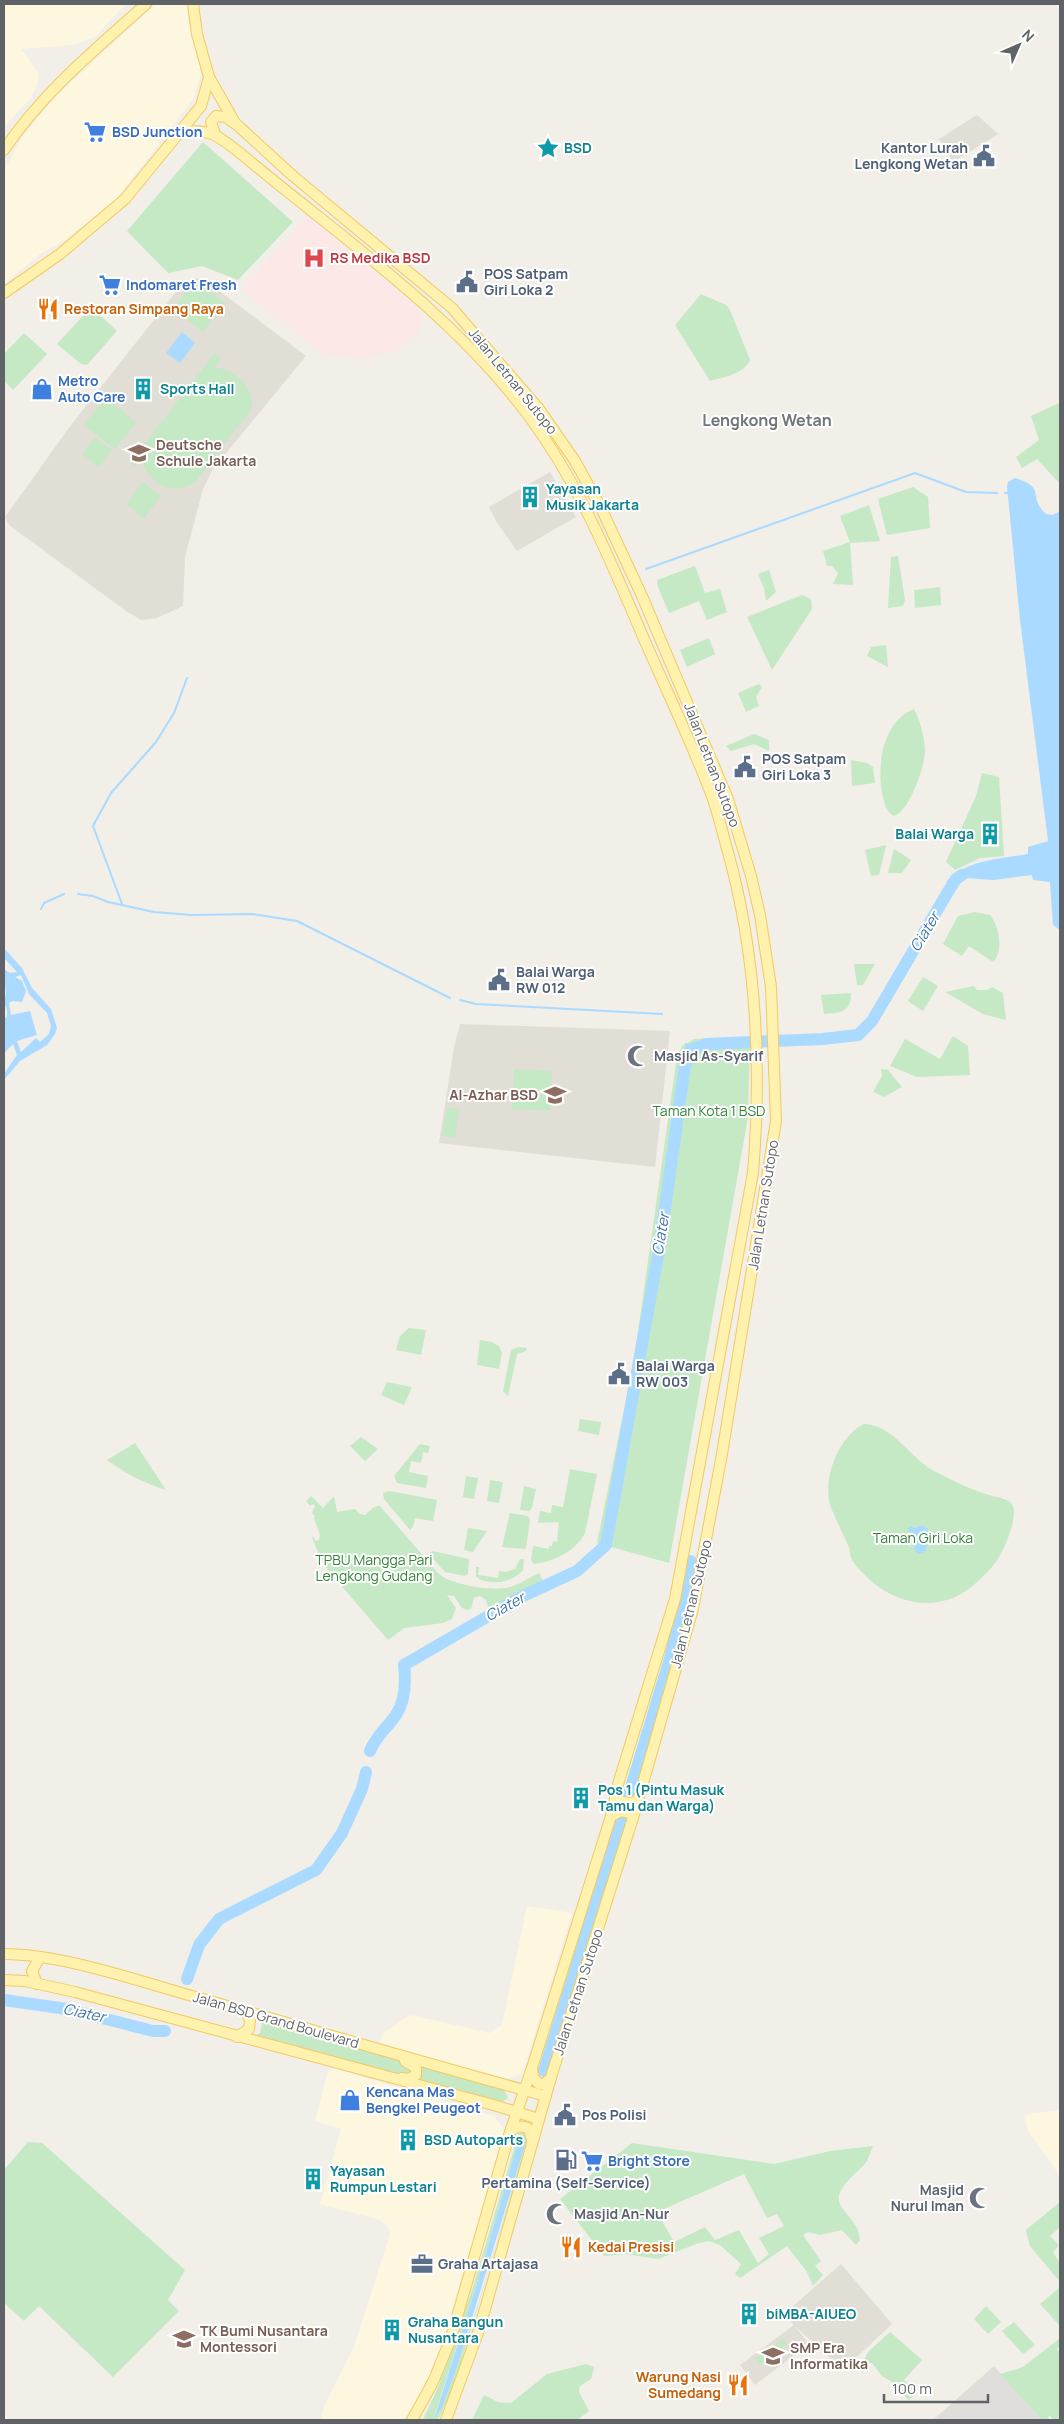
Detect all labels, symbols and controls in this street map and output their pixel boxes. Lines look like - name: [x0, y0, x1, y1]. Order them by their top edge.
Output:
- north arrow: [994, 20, 1044, 70]
- text: N: [1018, 25, 1039, 46]
- supermarket icon: BSD Junction: [82, 119, 108, 145]
- place label: BSD Junction: [112, 122, 203, 141]
- place icon: BSD: [535, 135, 561, 161]
- place label: BSD: [564, 138, 592, 157]
- place label: Kantor Lurah Lengkong Wetan: [855, 138, 968, 173]
- public building icon: Kantor Lurah Lengkong Wetan: [971, 143, 997, 169]
- hospital icon: RS Medika BSD: [301, 245, 327, 271]
- place label: RS Medika BSD: [330, 248, 431, 267]
- place label: POS Satpam Giri Loka 2: [484, 264, 568, 299]
- public building icon: POS Satpam Giri Loka 2: [454, 269, 480, 295]
- supermarket icon: Indomaret Fresh: [97, 272, 123, 298]
- place label: Indomaret Fresh: [126, 275, 237, 294]
- restaurant icon: Restoran Simpang Raya: [35, 296, 61, 322]
- place label: Restoran Simpang Raya: [64, 299, 224, 318]
- street label: Jalan Letnan Sutopo: [465, 324, 562, 438]
- place label: Metro Auto Care: [58, 371, 126, 406]
- shop icon: Metro Auto Care: [29, 376, 55, 402]
- building icon: Sports Hall: [130, 376, 156, 402]
- place label: Sports Hall: [160, 379, 235, 398]
- district label: Lengkong Wetan: [702, 409, 832, 431]
- place label: Deutsche Schule Jakarta: [156, 435, 256, 470]
- school or university icon: Deutsche Schule Jakarta: [126, 440, 152, 466]
- place label: Yayasan Musik Jakarta: [546, 479, 639, 514]
- building icon: Yayasan Musik Jakarta: [517, 484, 543, 510]
- street label: Jalan Letnan Sutopo: [680, 700, 745, 830]
- place label: POS Satpam Giri Loka 3: [762, 749, 846, 784]
- public building icon: POS Satpam Giri Loka 3: [732, 754, 758, 780]
- building icon: Balai Warga: [977, 821, 1003, 847]
- place label: Balai Warga: [895, 824, 974, 843]
- water label: Ciater: [905, 906, 946, 955]
- place label: Balai Warga RW 012: [516, 962, 595, 997]
- public building icon: Balai Warga RW 012: [486, 967, 512, 993]
- mosque icon: Masjid As-Syarif: [625, 1043, 651, 1069]
- place label: Masjid As-Syarif: [654, 1046, 764, 1065]
- school or university icon: Al-Azhar BSD: [542, 1082, 568, 1108]
- place label: Al-Azhar BSD: [449, 1085, 538, 1104]
- park label: Taman Kota 1 BSD: [652, 1101, 766, 1120]
- street label: Jalan Letnan Sutopo: [743, 1138, 782, 1271]
- water label: Ciater: [647, 1209, 675, 1257]
- place label: Balai Warga RW 003: [636, 1356, 715, 1391]
- public building icon: Balai Warga RW 003: [606, 1361, 632, 1387]
- park label: Taman Giri Loka: [873, 1528, 973, 1547]
- street label: Jalan Letnan Sutopo: [665, 1538, 716, 1670]
- park label: TPBU Mangga Pari Lengkong Gudang: [315, 1550, 433, 1585]
- water label: Ciater: [481, 1586, 531, 1626]
- place label: Pos 1 (Pintu Masuk Tamu dan Warga): [598, 1780, 725, 1815]
- building icon: Pos 1 (Pintu Masuk Tamu dan Warga): [568, 1785, 594, 1811]
- street label: Jalan Letnan Sutopo: [548, 1926, 607, 2057]
- street label: Jalan BSD Grand Boulevard: [191, 1987, 361, 2052]
- water label: Ciater: [61, 1998, 110, 2028]
- place label: Kencana Mas Bengkel Peugeot: [366, 2082, 481, 2117]
- shop icon: Kencana Mas Bengkel Peugeot: [337, 2087, 363, 2113]
- public building icon: Pos Polisi: [552, 2102, 578, 2128]
- place label: Pos Polisi: [582, 2105, 647, 2124]
- building icon: BSD Autoparts: [395, 2127, 421, 2153]
- place label: BSD Autoparts: [424, 2130, 523, 2149]
- fuel station icon: Pertamina (Self-Service): [553, 2147, 579, 2173]
- supermarket icon: Bright Store: [579, 2148, 605, 2174]
- place label: Bright Store: [608, 2151, 690, 2170]
- place label: Yayasan Rumpun Lestari: [330, 2161, 437, 2196]
- building icon: Yayasan Rumpun Lestari: [300, 2166, 326, 2192]
- place label: Pertamina (Self-Service): [482, 2173, 650, 2192]
- place label: Masjid Nurul Iman: [891, 2180, 964, 2215]
- mosque icon: Masjid Nurul Iman: [967, 2185, 993, 2211]
- mosque icon: Masjid An-Nur: [544, 2201, 570, 2227]
- place label: Masjid An-Nur: [574, 2204, 670, 2223]
- restaurant icon: Kedai Presisi: [558, 2234, 584, 2260]
- place label: Kedai Presisi: [588, 2237, 674, 2256]
- office icon: Graha Artajasa: [409, 2251, 435, 2277]
- place label: Graha Artajasa: [438, 2254, 538, 2273]
- building icon: biMBA-AIUEO: [736, 2301, 762, 2327]
- place label: biMBA-AIUEO: [766, 2304, 857, 2323]
- place label: Graha Bangun Nusantara: [408, 2312, 503, 2347]
- building icon: Graha Bangun Nusantara: [379, 2317, 405, 2343]
- place label: TK Bumi Nusantara Montessori: [200, 2321, 328, 2356]
- school or university icon: TK Bumi Nusantara Montessori: [171, 2326, 197, 2352]
- place label: SMP Era Informatika: [790, 2338, 868, 2373]
- school or university icon: SMP Era Informatika: [760, 2343, 786, 2369]
- place label: Warung Nasi Sumedang: [636, 2367, 721, 2402]
- restaurant icon: Warung Nasi Sumedang: [725, 2372, 751, 2398]
- scale bar: [884, 2372, 988, 2404]
- text: 100 m: [892, 2378, 932, 2399]

